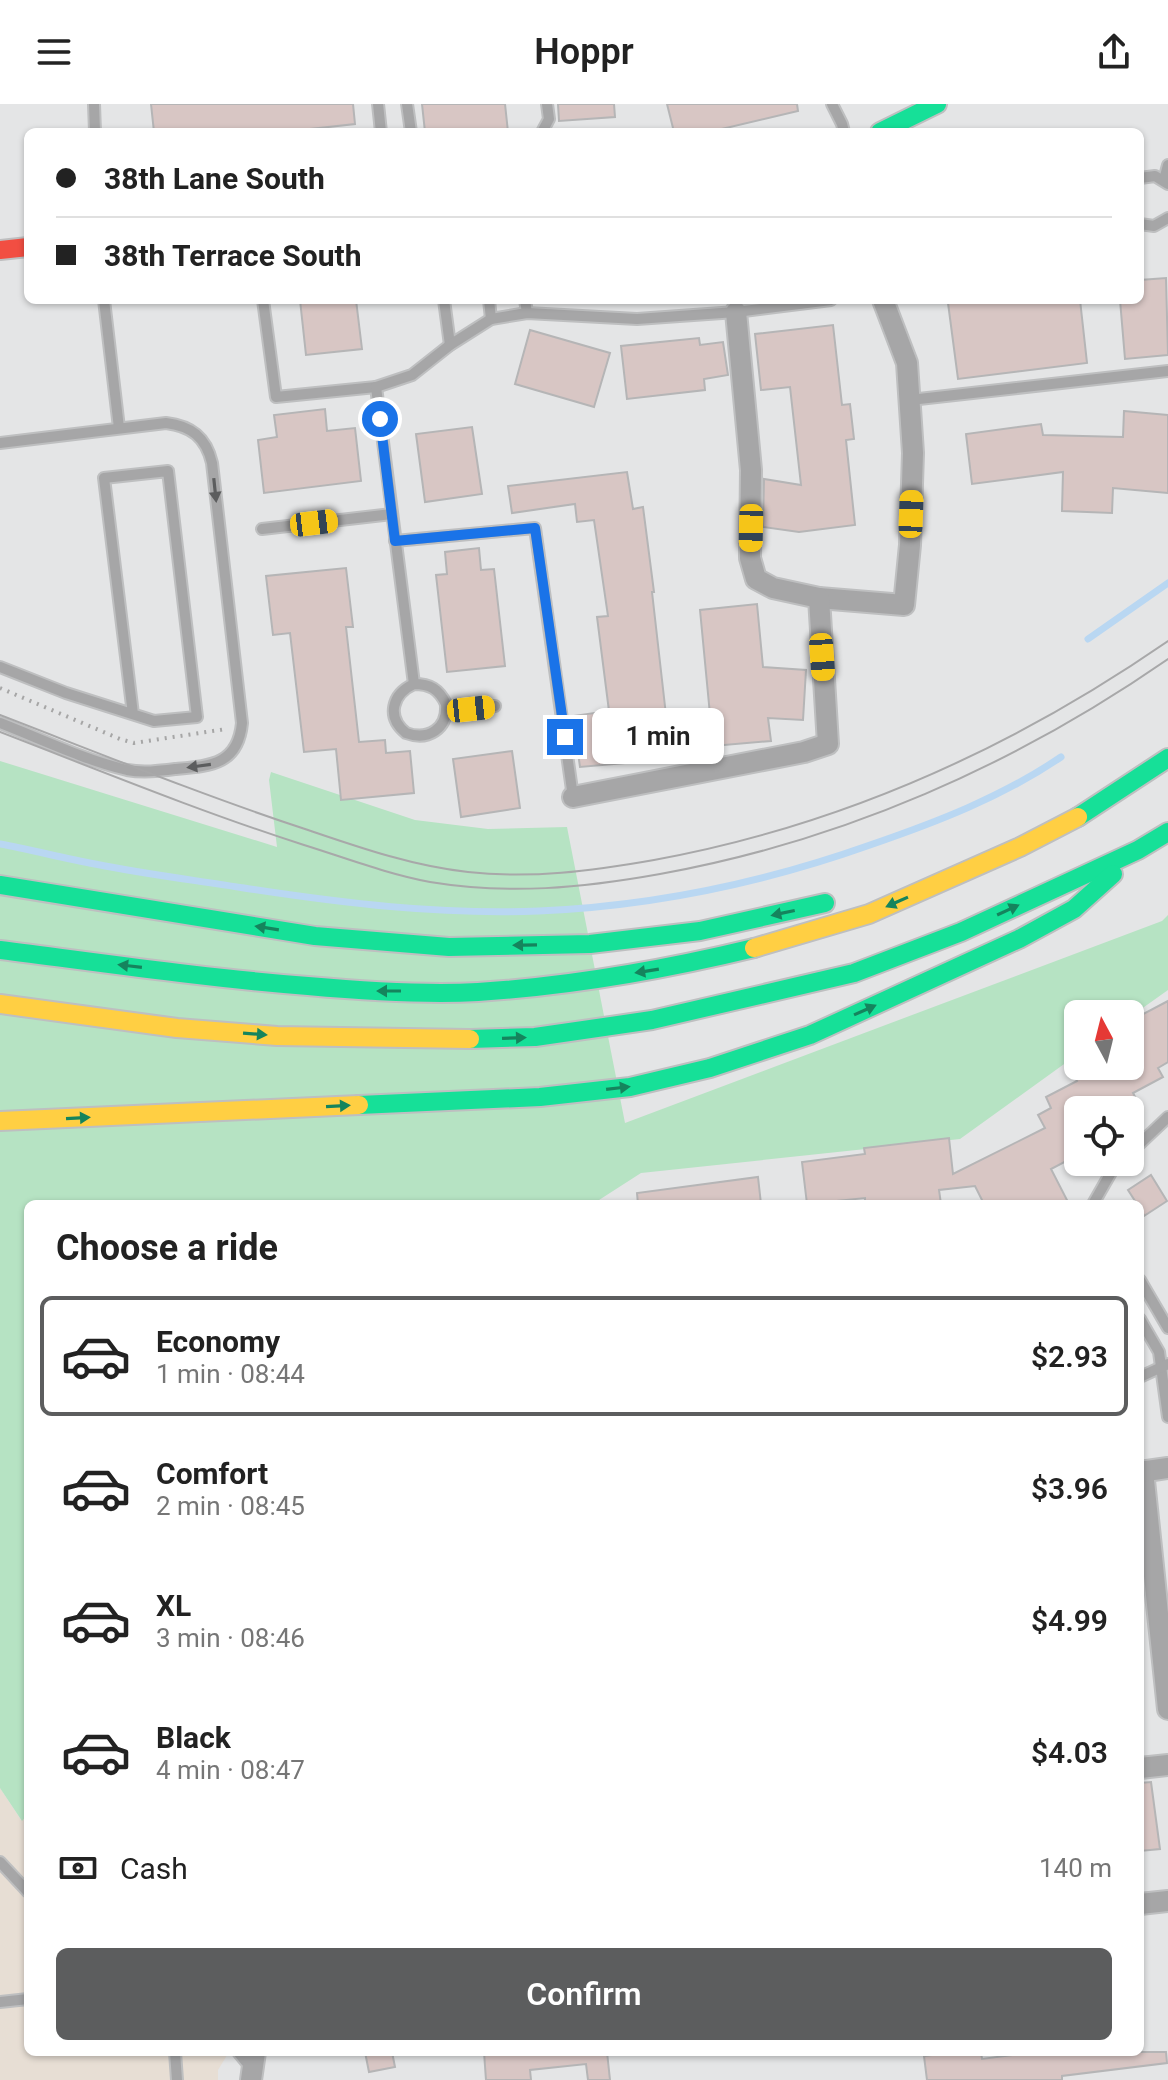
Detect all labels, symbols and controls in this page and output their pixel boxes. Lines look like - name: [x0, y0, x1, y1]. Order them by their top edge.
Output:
- icon: menu: [32, 30, 76, 74]
- icon: share: [1092, 30, 1136, 74]
- text: Hoppr: [534, 31, 634, 73]
- text: 38th Lane South: [104, 161, 325, 196]
- text: 38th Terrace South: [104, 238, 361, 273]
- route start: [362, 401, 398, 437]
- one-way arrow: [209, 478, 222, 503]
- car: [898, 490, 924, 538]
- car: [739, 504, 763, 552]
- car: [289, 508, 339, 538]
- car: [808, 632, 836, 682]
- car: [446, 695, 496, 723]
- callout: 1 min: [593, 709, 725, 765]
- route end: [547, 719, 583, 755]
- text: 1 min: [625, 721, 691, 751]
- one-way arrow: [187, 760, 212, 773]
- one-way arrow: [886, 895, 909, 909]
- one-way arrow: [996, 904, 1019, 917]
- one-way arrow: [770, 907, 795, 920]
- one-way arrow: [254, 922, 279, 934]
- one-way arrow: [512, 939, 537, 952]
- one-way arrow: [117, 959, 142, 972]
- one-way arrow: [635, 965, 660, 978]
- one-way arrow: [376, 985, 401, 997]
- north arrow: [1064, 1000, 1144, 1080]
- map controls: [1064, 1000, 1144, 1176]
- one-way arrow: [853, 1003, 876, 1017]
- one-way arrow: [243, 1028, 268, 1041]
- one-way arrow: [502, 1031, 527, 1044]
- one-way arrow: [606, 1081, 631, 1094]
- button: locate: [1064, 1096, 1144, 1176]
- one-way arrow: [326, 1099, 351, 1112]
- one-way arrow: [66, 1111, 91, 1124]
- text: Choose a ride: [56, 1227, 278, 1269]
- icon: car: [60, 1320, 132, 1392]
- text: Economy: [156, 1324, 280, 1359]
- text: $2.93: [1031, 1339, 1108, 1374]
- text: 1 min · 08:44: [156, 1359, 305, 1389]
- icon: car: [60, 1452, 132, 1524]
- text: Comfort: [156, 1456, 268, 1491]
- text: $3.96: [1031, 1471, 1108, 1506]
- text: 2 min · 08:45: [156, 1491, 305, 1521]
- icon: car: [60, 1584, 132, 1656]
- text: XL: [156, 1588, 191, 1623]
- text: $4.99: [1031, 1603, 1108, 1638]
- text: 3 min · 08:46: [156, 1623, 305, 1653]
- icon: car: [60, 1716, 132, 1788]
- text: Black: [156, 1720, 231, 1755]
- text: $4.03: [1031, 1735, 1108, 1770]
- text: 4 min · 08:47: [156, 1755, 305, 1785]
- icon: cash: [56, 1846, 100, 1890]
- text: Cash: [120, 1851, 188, 1886]
- text: 140 m: [1039, 1853, 1112, 1883]
- button: Confirm: [56, 1948, 1112, 2040]

